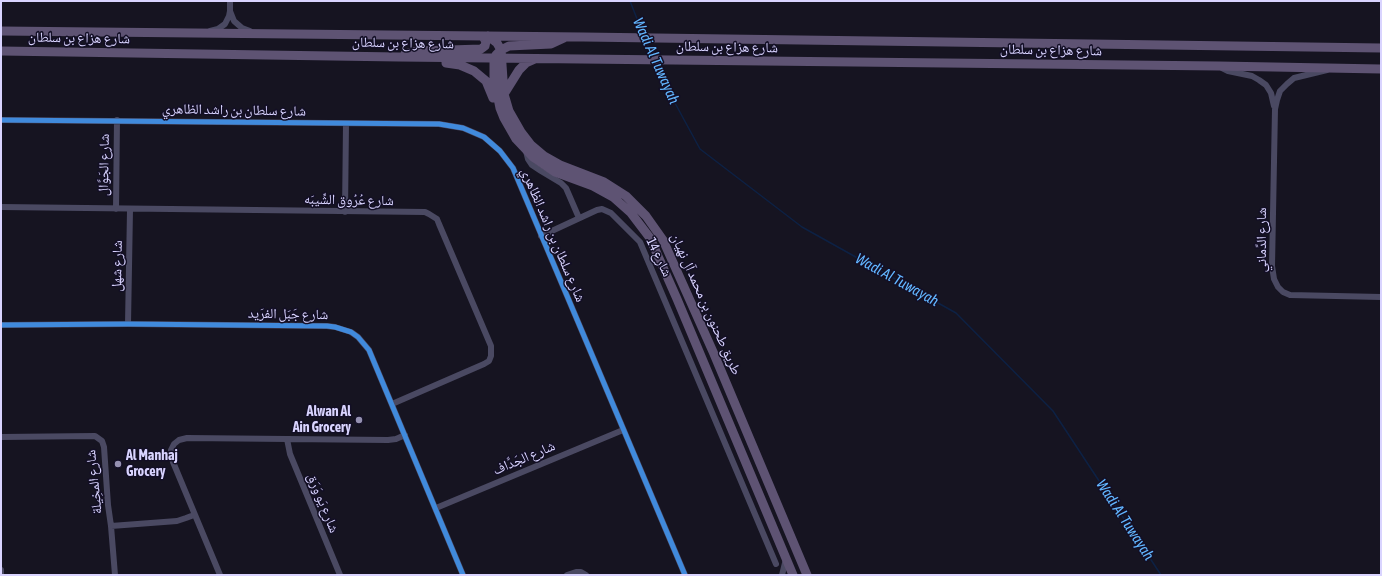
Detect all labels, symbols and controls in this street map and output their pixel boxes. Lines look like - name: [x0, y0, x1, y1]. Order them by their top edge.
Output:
- water label: Wadi Al Tuwayah: [629, 15, 683, 107]
- street label: شارع هزاع بن سلطان: [28, 29, 130, 47]
- street label: شارع هزاع بن سلطان: [352, 34, 454, 52]
- street label: شارع هزاع بن سلطان: [676, 38, 778, 56]
- street label: شارع هزاع بن سلطان: [1000, 41, 1102, 59]
- street label: شارع سلطان بن راشد الظاهري: [162, 100, 306, 120]
- street label: شارع الجَوَّال: [95, 134, 113, 196]
- street label: شارع سلطان بن راشد الظاهري: [517, 165, 589, 305]
- street label: شارع عُرُوق الشِّيبَه: [304, 191, 394, 209]
- street label: شارع الدِّماني: [1254, 208, 1270, 272]
- street label: طريق طحنون بن محمد آل نهيان: [667, 230, 745, 378]
- street label: شارع 14: [642, 235, 676, 279]
- street label: شارع شهل: [108, 240, 126, 292]
- water label: Wadi Al Tuwayah: [852, 250, 942, 310]
- street label: شارع جَبَل الفرَيد: [248, 305, 328, 323]
- place label: Alwan Al Ain Grocery: [293, 404, 351, 436]
- marker: Alwan Al Ain Grocery: [354, 415, 364, 425]
- street label: شارع الجَدَّاف: [490, 437, 558, 479]
- place label: Al Manhaj Grocery: [126, 448, 178, 480]
- street label: شارع المخِيلة: [82, 449, 106, 515]
- marker: Al Manhaj Grocery: [113, 459, 123, 469]
- street label: شارع يَو وَرَق: [303, 471, 343, 535]
- water label: Wadi Al Tuwayah: [1092, 476, 1158, 564]

